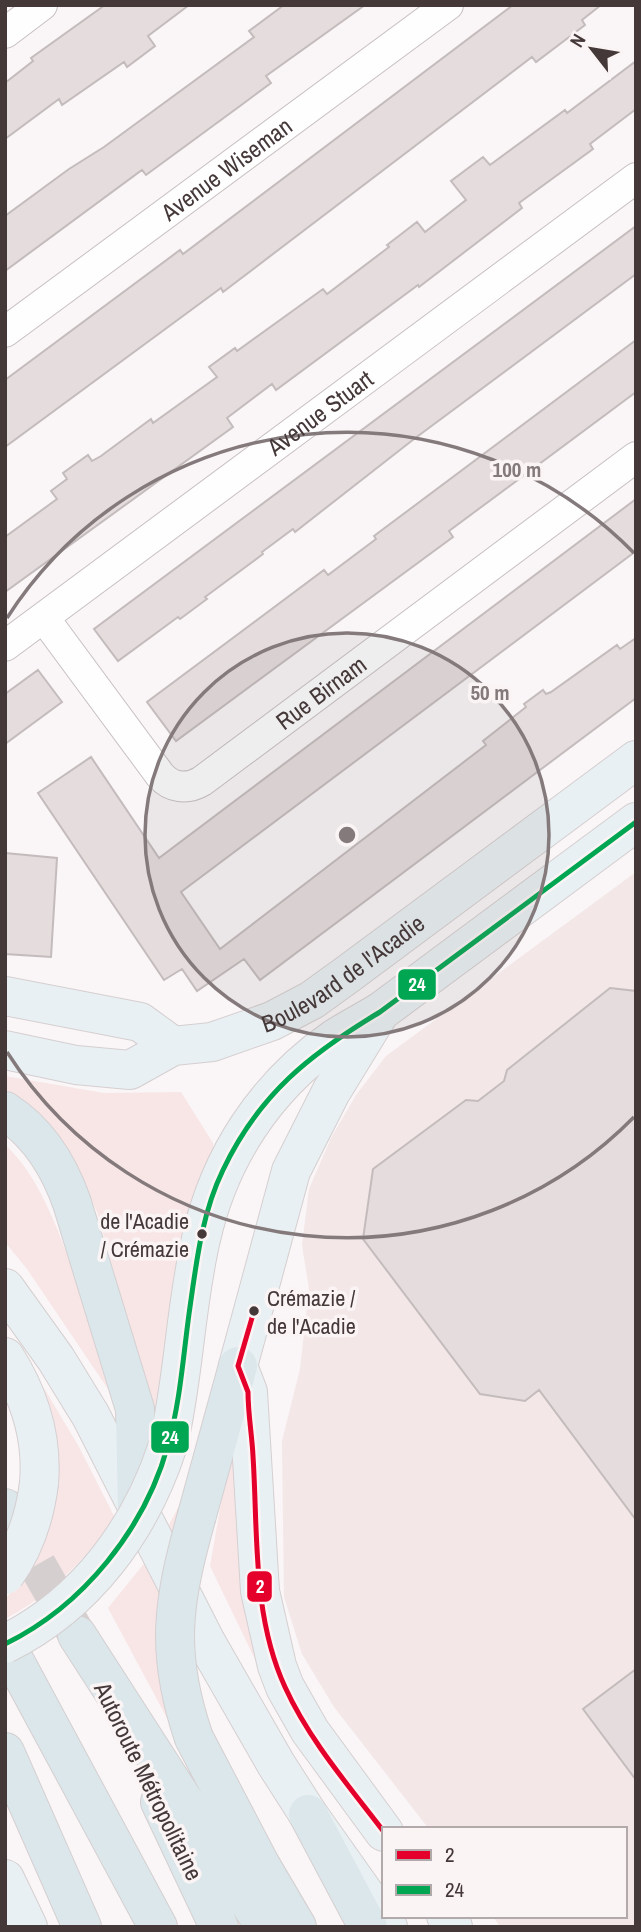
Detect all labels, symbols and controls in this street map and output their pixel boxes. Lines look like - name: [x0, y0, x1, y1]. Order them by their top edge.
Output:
- north arrow: [557, 14, 627, 84]
- text: N: [563, 29, 591, 52]
- street label: Avenue Wiseman: [154, 110, 298, 228]
- street label: Avenue Stuart: [260, 362, 380, 463]
- text: 100 m: [493, 455, 541, 484]
- street label: Rue Birnam: [269, 648, 372, 737]
- text: 50 m: [470, 678, 510, 707]
- centre of rings: [335, 823, 359, 847]
- street label: Boulevard de l'Acadie: [257, 907, 431, 1040]
- line badge: 24: [397, 968, 437, 1001]
- text: 24: [408, 971, 426, 997]
- place label: de l'Acadie / Crémazie: [100, 1206, 189, 1264]
- marker: de l'Acadie / Crémazie: [195, 1227, 209, 1241]
- place label: Crémazie / de l'Acadie: [267, 1283, 356, 1341]
- marker: Crémazie / de l'Acadie: [247, 1304, 261, 1318]
- line badge: 24: [150, 1420, 190, 1454]
- text: 24: [161, 1424, 179, 1450]
- line badge: 2: [246, 1570, 273, 1603]
- text: 2: [256, 1573, 265, 1599]
- street label: Autoroute Métropolitaine: [87, 1676, 211, 1885]
- legend: [382, 1827, 627, 1918]
- text: 2: [445, 1840, 455, 1869]
- text: 24: [445, 1875, 465, 1904]

